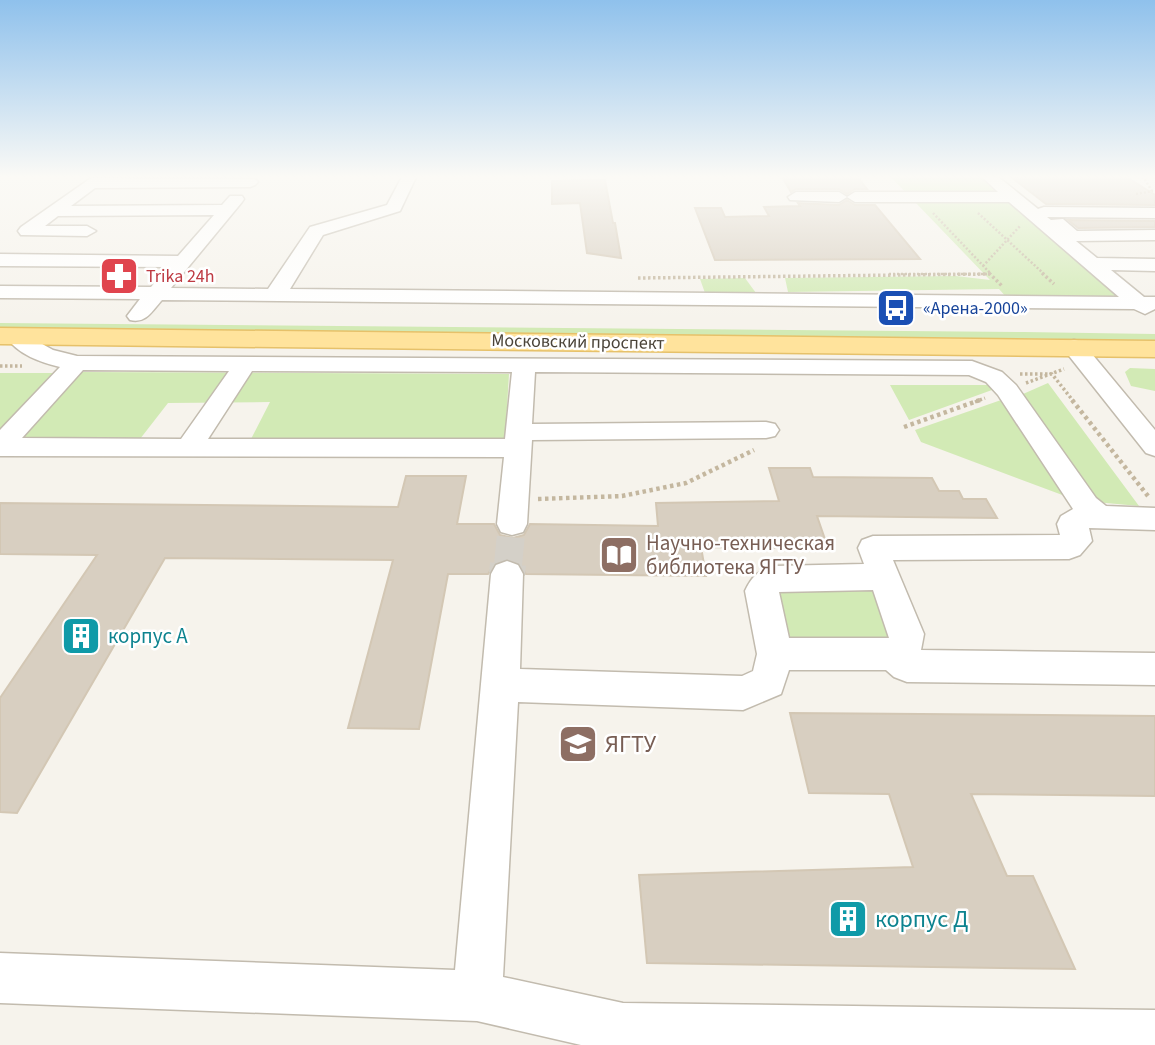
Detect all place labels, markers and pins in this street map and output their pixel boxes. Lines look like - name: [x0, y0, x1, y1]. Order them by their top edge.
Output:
- pharmacy icon: Trika 24h: [98, 255, 140, 297]
- place label: Trika 24h: [146, 264, 215, 289]
- bus stop icon: «Арена-2000»: [875, 287, 917, 329]
- place label: «Арена-2000»: [923, 296, 1028, 321]
- place label: Научно-техническая библиотека ЯГТУ: [646, 528, 835, 582]
- library icon: Научно-техническая библиотека ЯГТУ: [598, 534, 640, 576]
- building icon: корпус А: [60, 615, 102, 657]
- place label: корпус А: [108, 621, 188, 651]
- school or university icon: ЯГТУ: [557, 723, 599, 765]
- place label: ЯГТУ: [605, 727, 657, 762]
- building icon: корпус Д: [827, 898, 869, 940]
- place label: корпус Д: [875, 902, 968, 937]

